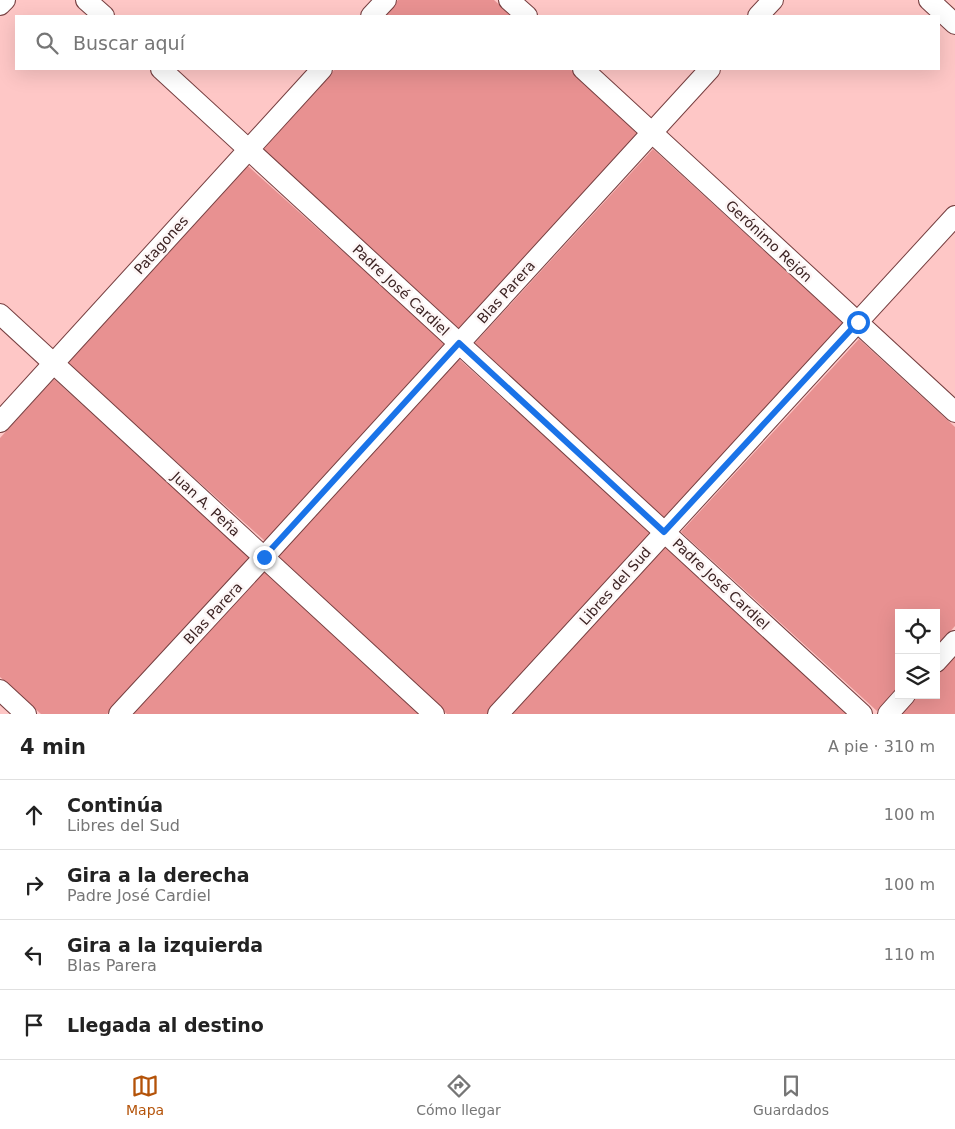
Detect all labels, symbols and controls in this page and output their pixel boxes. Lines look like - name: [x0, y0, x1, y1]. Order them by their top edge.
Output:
- search box: [15, 15, 940, 70]
- icon: search: [33, 29, 61, 57]
- text: Buscar aquí: [73, 32, 185, 54]
- street label: Gerónimo Rejón: [723, 197, 815, 285]
- street label: Patagones: [131, 213, 191, 277]
- street label: Padre José Cardiel: [349, 241, 453, 339]
- street label: Blas Parera: [474, 257, 538, 327]
- route start: [847, 311, 870, 334]
- street label: Juan A. Peña: [168, 468, 243, 540]
- street label: Padre José Cardiel: [669, 535, 773, 633]
- street label: Libres del Sud: [576, 544, 654, 628]
- route end: [253, 546, 276, 569]
- street label: Blas Parera: [180, 579, 246, 647]
- map controls: [895, 609, 940, 699]
- button: locate: [895, 609, 940, 654]
- button: layers: [895, 654, 940, 699]
- text: 4 min: [20, 735, 86, 759]
- text: A pie · 310 m: [828, 737, 935, 756]
- text: Continúa: [67, 794, 163, 816]
- icon: ahead: [20, 801, 48, 829]
- text: 100 m: [884, 805, 935, 824]
- text: Libres del Sud: [67, 816, 180, 835]
- text: Gira a la derecha: [67, 864, 250, 886]
- icon: right: [20, 871, 48, 899]
- text: 100 m: [884, 875, 935, 894]
- text: Padre José Cardiel: [67, 886, 211, 905]
- text: Gira a la izquierda: [67, 934, 263, 956]
- icon: left: [20, 941, 48, 969]
- text: 110 m: [884, 945, 935, 964]
- text: Blas Parera: [67, 956, 157, 975]
- icon: arrive: [20, 1011, 48, 1039]
- text: Llegada al destino: [67, 1014, 264, 1036]
- tab: Mapa: [126, 1072, 164, 1118]
- tab: Cómo llegar: [416, 1072, 501, 1118]
- tab: Guardados: [753, 1072, 829, 1118]

